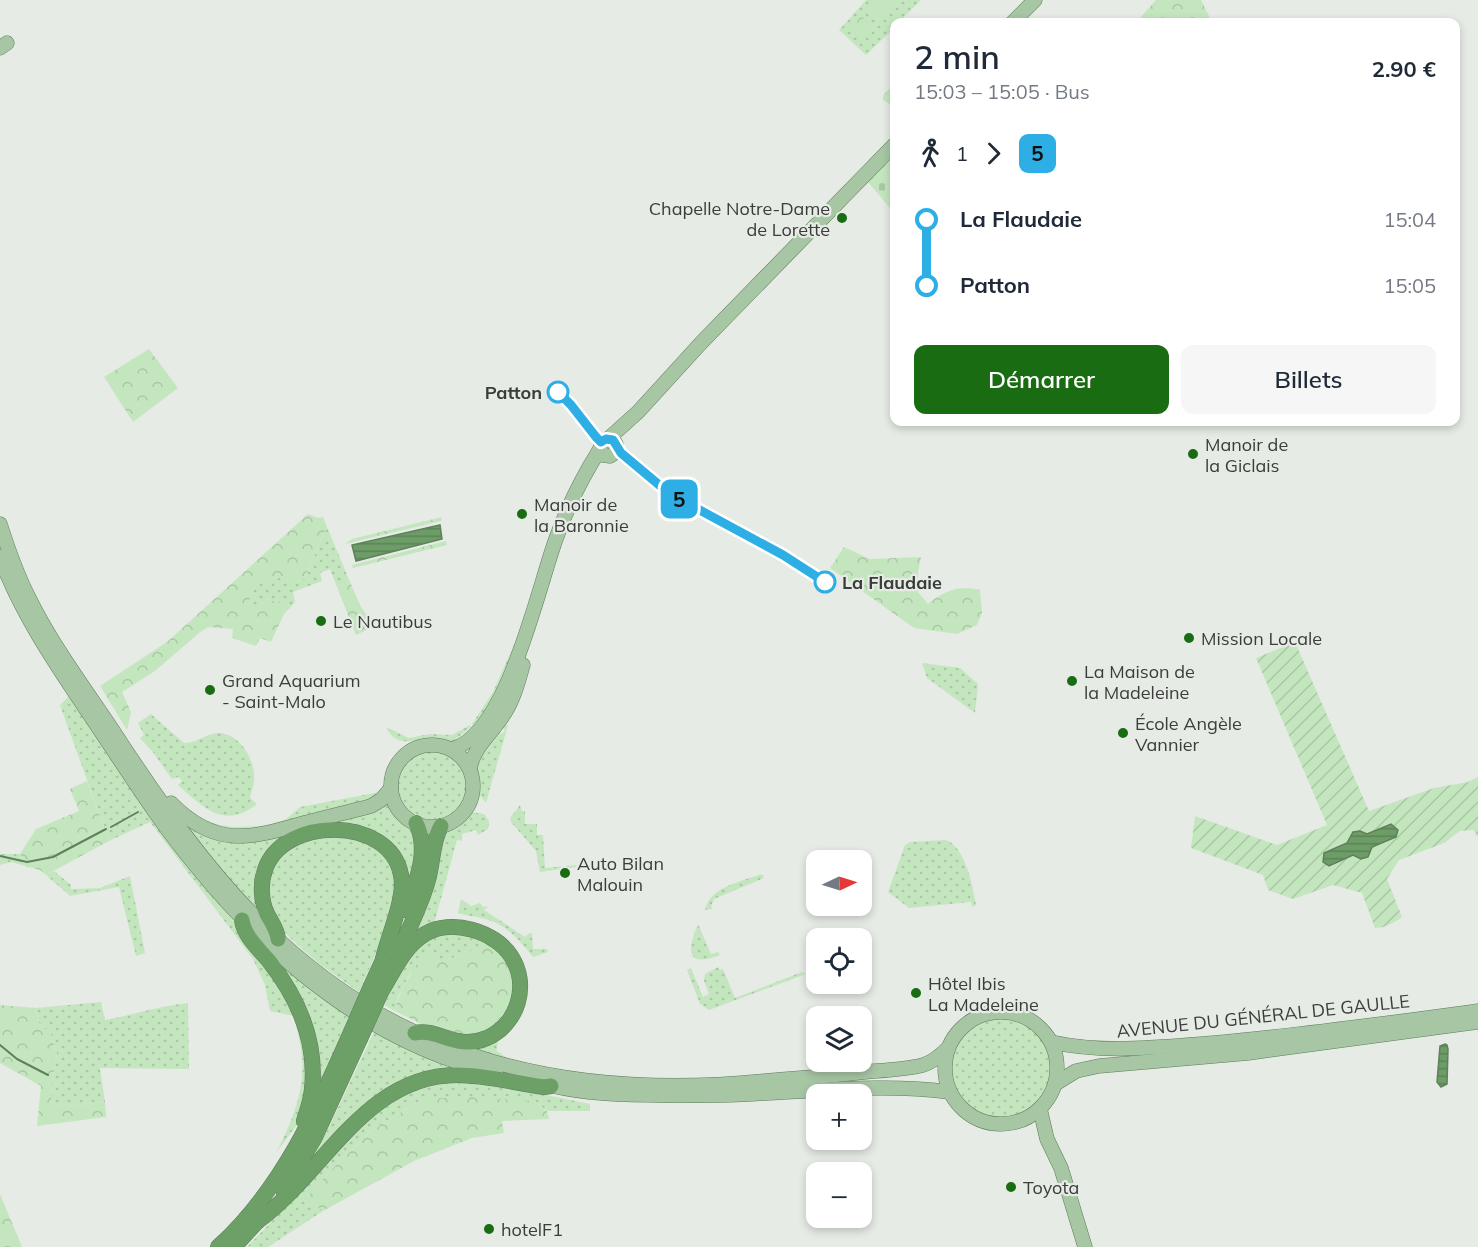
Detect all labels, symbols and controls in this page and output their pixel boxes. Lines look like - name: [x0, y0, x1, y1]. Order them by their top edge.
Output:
- text: 2 min: [914, 36, 1000, 77]
- text: 2.90 €: [1372, 55, 1436, 83]
- text: 15:03 – 15:05 · Bus: [914, 79, 1090, 104]
- icon: walk: [914, 137, 947, 170]
- icon: forward: [977, 137, 1010, 170]
- text: 5: [1031, 140, 1044, 166]
- text: 1: [956, 141, 968, 166]
- place label: Chapelle Notre-Dame de Lorette: [649, 197, 830, 241]
- text: La Flaudaie: [960, 205, 1082, 233]
- text: 15:04: [1383, 207, 1436, 232]
- marker: Chapelle Notre-Dame de Lorette: [835, 211, 849, 225]
- text: Patton: [960, 271, 1030, 299]
- text: 15:05: [1383, 273, 1436, 298]
- button: Démarrer: [914, 345, 1169, 414]
- button: Billets: [1181, 345, 1436, 414]
- place label: Patton: [485, 381, 542, 404]
- marker: Patton: [547, 381, 569, 403]
- place label: Manoir de la Giclais: [1205, 433, 1288, 477]
- marker: Manoir de la Giclais: [1186, 447, 1200, 461]
- line badge: 5: [660, 480, 698, 518]
- text: 5: [673, 486, 685, 512]
- place label: Manoir de la Baronnie: [534, 493, 629, 537]
- marker: Manoir de la Baronnie: [515, 507, 529, 521]
- marker: La Flaudaie: [814, 571, 836, 593]
- place label: La Flaudaie: [842, 571, 942, 594]
- place label: Le Nautibus: [333, 610, 433, 633]
- marker: Le Nautibus: [314, 614, 328, 628]
- place label: Mission Locale: [1201, 627, 1322, 650]
- marker: Mission Locale: [1182, 631, 1196, 645]
- place label: La Maison de la Madeleine: [1084, 660, 1195, 704]
- place label: Grand Aquarium - Saint-Malo: [222, 669, 361, 713]
- marker: La Maison de la Madeleine: [1065, 674, 1079, 688]
- marker: Grand Aquarium - Saint-Malo: [203, 683, 217, 697]
- place label: École Angèle Vannier: [1135, 712, 1242, 756]
- marker: École Angèle Vannier: [1116, 726, 1130, 740]
- north arrow: [806, 850, 872, 916]
- map controls: [806, 850, 872, 1228]
- place label: Auto Bilan Malouin: [577, 852, 664, 896]
- marker: Auto Bilan Malouin: [558, 866, 572, 880]
- button: locate: [806, 928, 872, 994]
- place label: Hôtel Ibis La Madeleine: [928, 972, 1039, 1016]
- marker: Hôtel Ibis La Madeleine: [909, 986, 923, 1000]
- street label: AVENUE DU GÉNÉRAL DE GAULLE: [1115, 989, 1411, 1043]
- button: layers: [806, 1006, 872, 1072]
- button: +: [806, 1084, 872, 1150]
- button: −: [806, 1162, 872, 1228]
- place label: Toyota: [1023, 1176, 1079, 1199]
- marker: Toyota: [1004, 1180, 1018, 1194]
- place label: hotelF1: [501, 1218, 563, 1241]
- marker: hotelF1: [482, 1222, 496, 1236]

